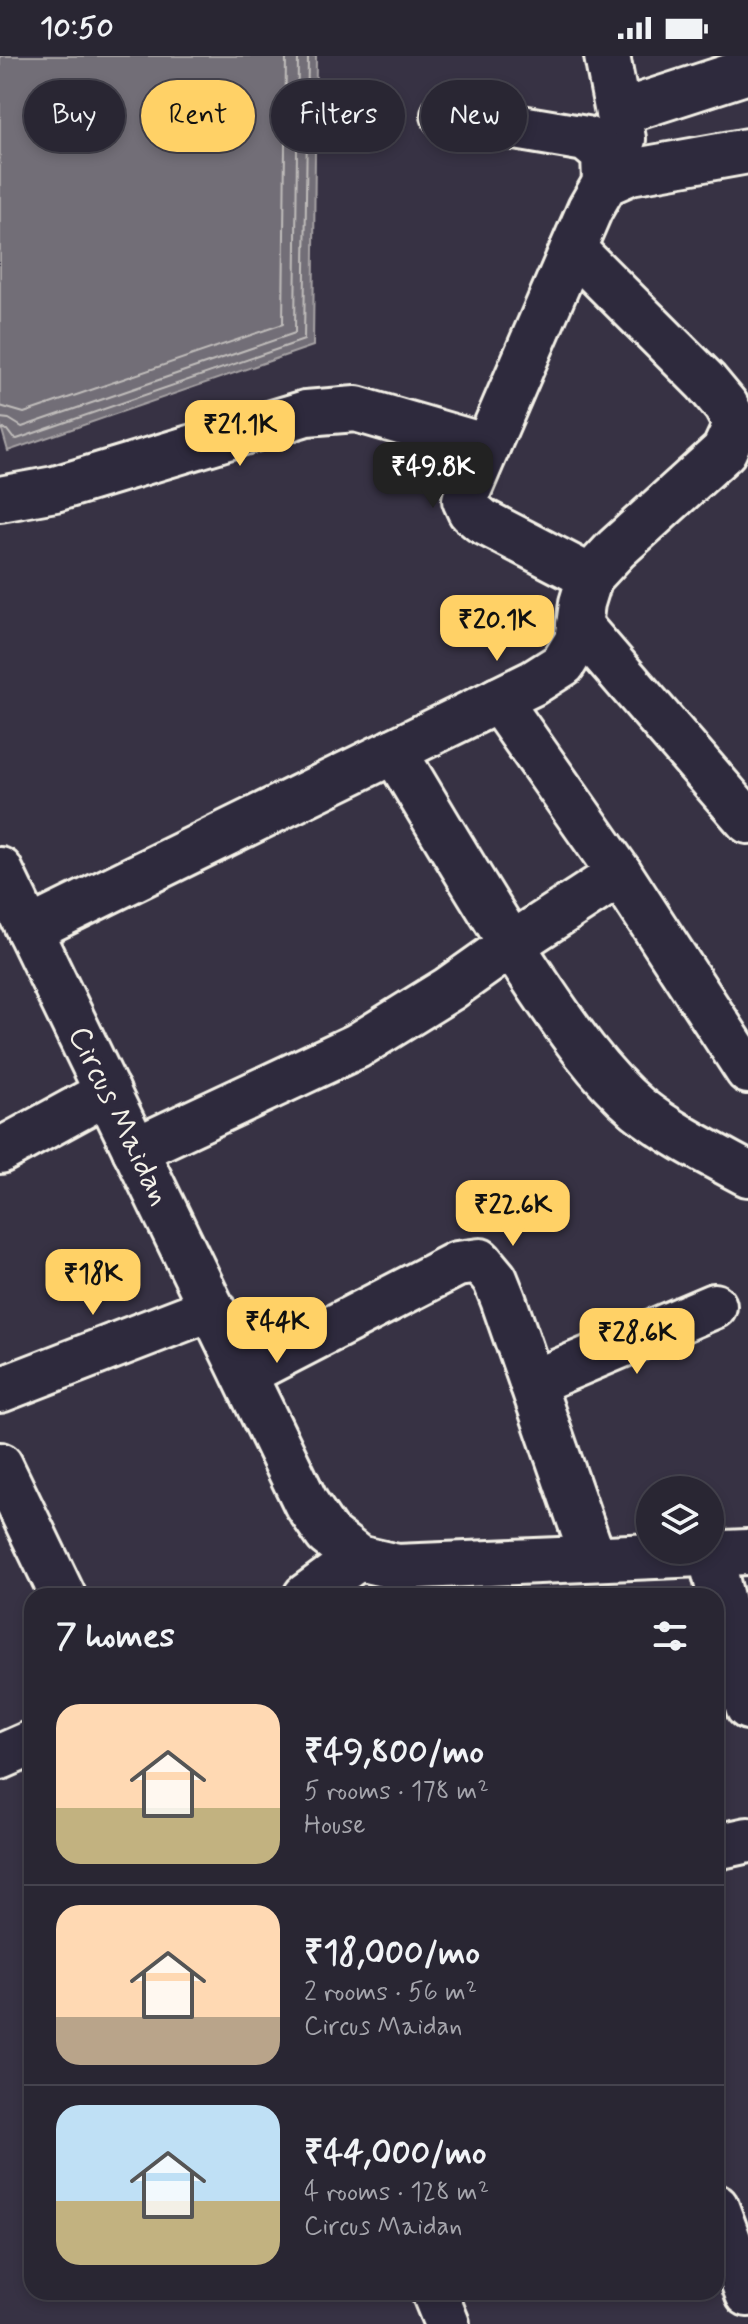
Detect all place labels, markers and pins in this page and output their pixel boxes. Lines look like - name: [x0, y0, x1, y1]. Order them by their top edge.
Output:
- pin: ₹21.1K: [175, 400, 305, 468]
- pin: ₹49.8K: [368, 442, 498, 510]
- pin: ₹20.1K: [432, 595, 562, 663]
- pin: ₹22.6K: [448, 1180, 578, 1248]
- pin: ₹18K: [46, 1249, 140, 1317]
- pin: ₹44K: [230, 1297, 324, 1365]
- pin: ₹28.6K: [572, 1308, 702, 1376]

